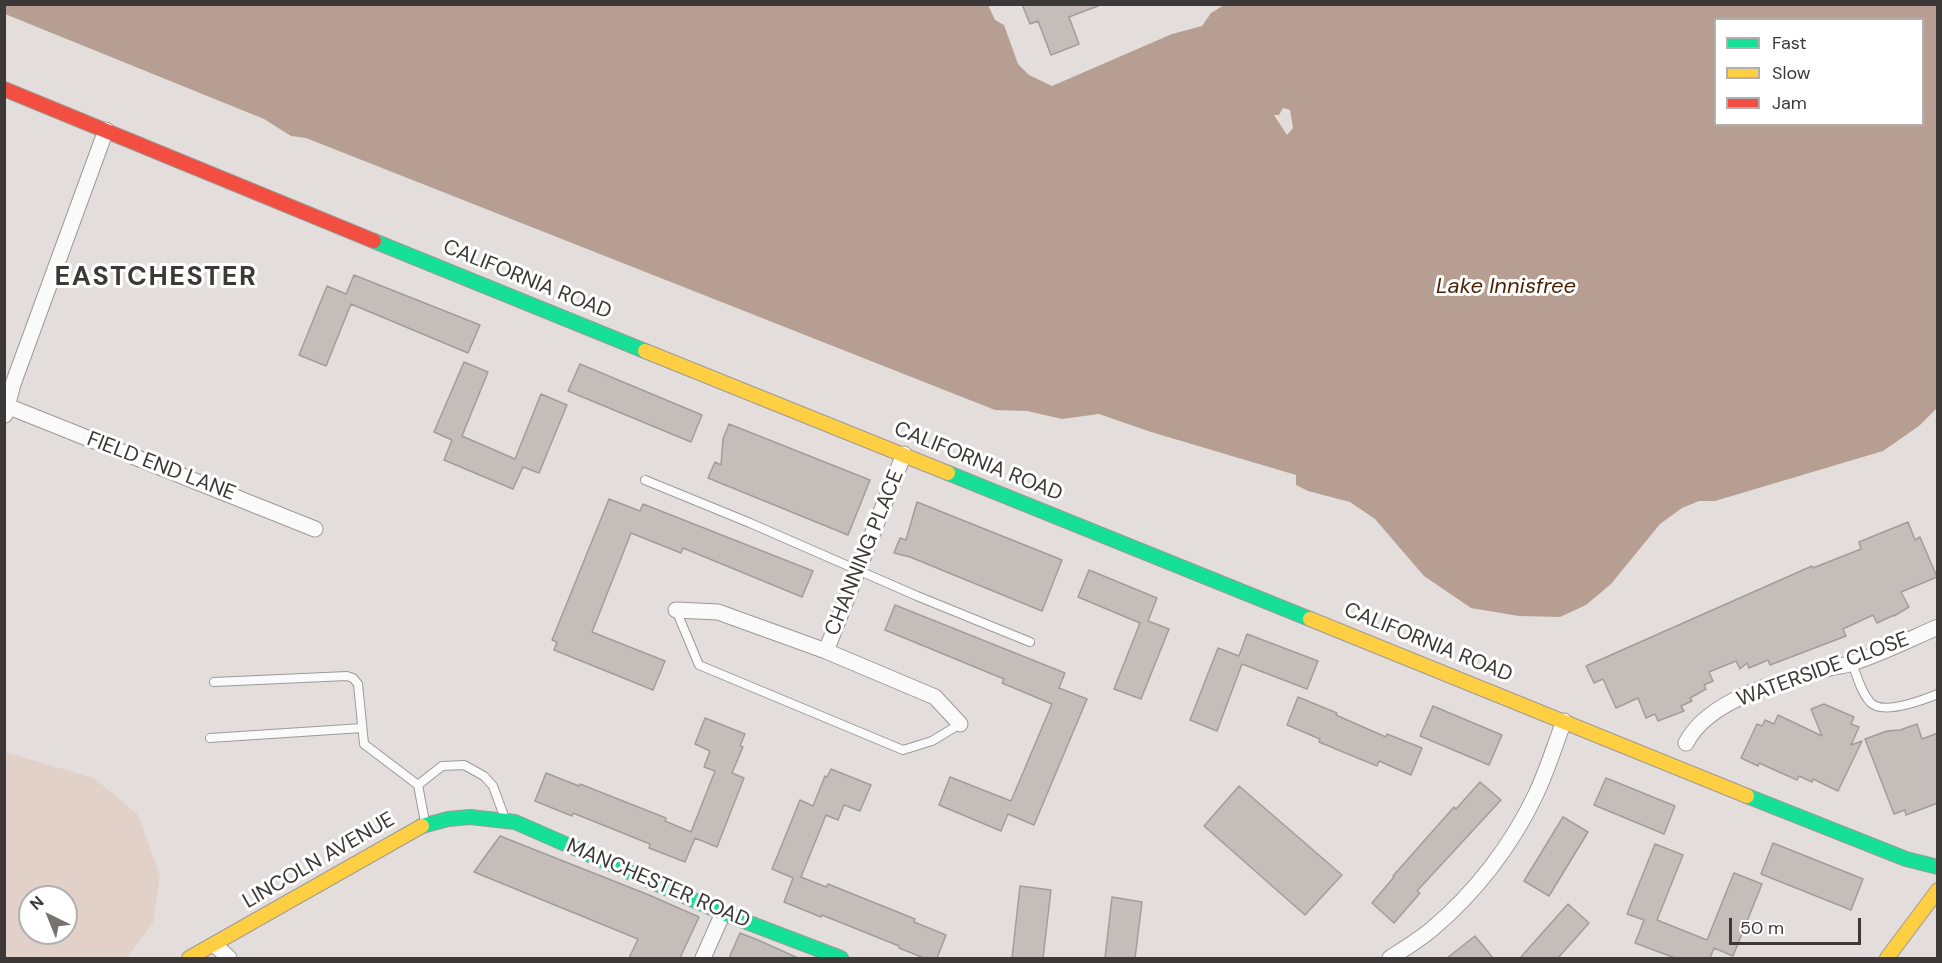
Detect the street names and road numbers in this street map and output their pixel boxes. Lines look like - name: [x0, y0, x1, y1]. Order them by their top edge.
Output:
- street label: CALIFORNIA ROAD: [439, 235, 615, 325]
- street label: CALIFORNIA ROAD: [890, 417, 1066, 507]
- street label: FIELD END LANE: [83, 427, 239, 507]
- street label: CHANNING PLACE: [820, 466, 910, 640]
- street label: CALIFORNIA ROAD: [1340, 598, 1516, 688]
- street label: WATERSIDE CLOSE: [1734, 627, 1912, 713]
- street label: LINCOLN AVENUE: [239, 807, 399, 915]
- street label: MANCHESTER ROAD: [562, 834, 754, 934]

